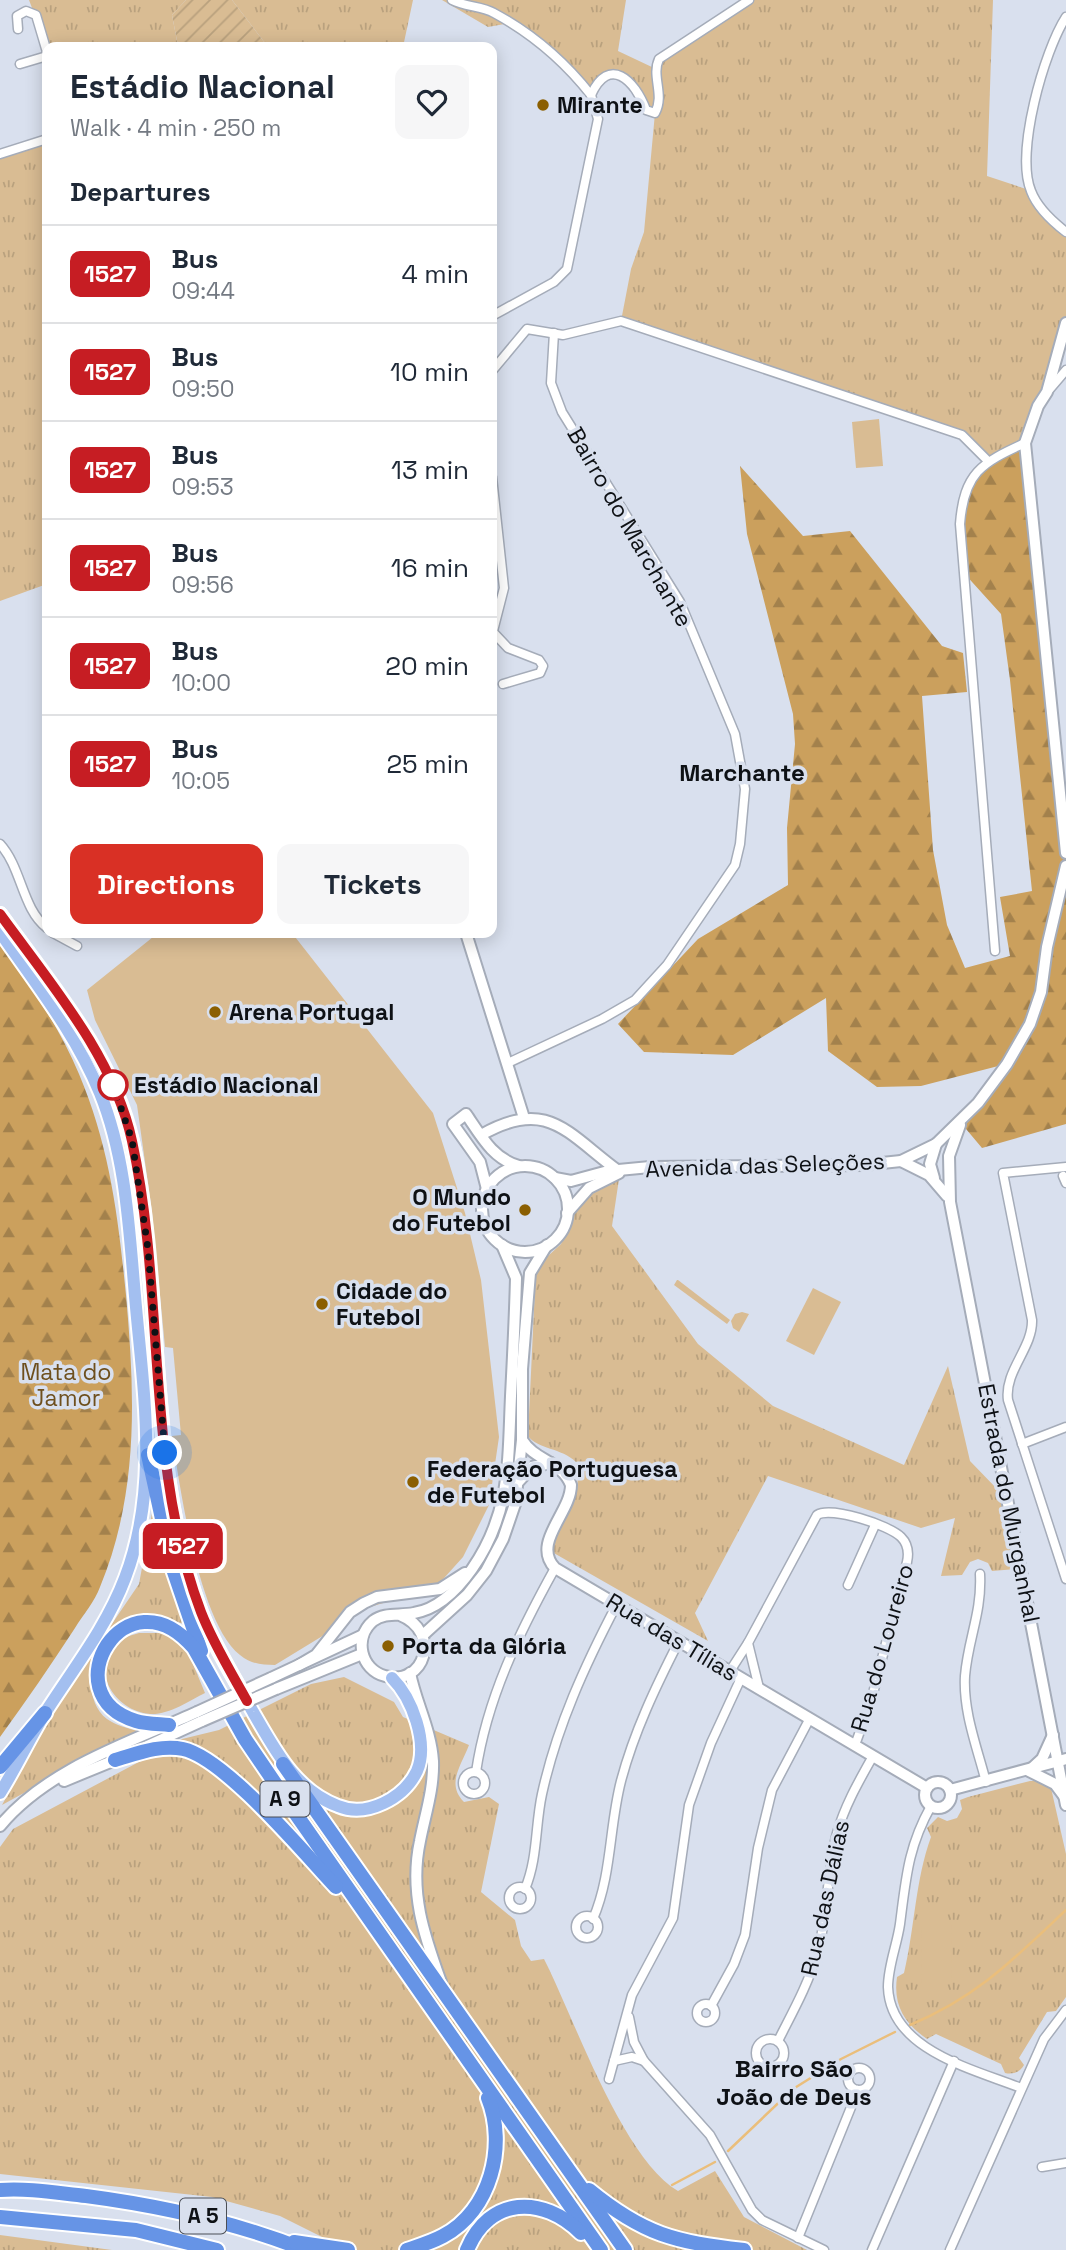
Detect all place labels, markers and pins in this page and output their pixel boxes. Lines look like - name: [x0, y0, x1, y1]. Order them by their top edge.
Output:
- place label: Mirante: [557, 90, 643, 120]
- marker: Mirante: [535, 97, 551, 113]
- place label: Arena Portugal: [229, 997, 394, 1027]
- marker: Arena Portugal: [207, 1004, 223, 1020]
- marker: Estádio Nacional: [98, 1070, 128, 1100]
- place label: Estádio Nacional: [134, 1070, 319, 1100]
- place label: O Mundo do Futebol: [392, 1182, 511, 1238]
- marker: O Mundo do Futebol: [517, 1202, 533, 1218]
- place label: Cidade do Futebol: [336, 1276, 447, 1332]
- marker: Cidade do Futebol: [314, 1296, 330, 1312]
- place label: Federação Portuguesa de Futebol: [427, 1454, 678, 1510]
- marker: Federação Portuguesa de Futebol: [405, 1474, 421, 1490]
- place label: Porta da Glória: [402, 1631, 566, 1661]
- marker: Porta da Glória: [380, 1638, 396, 1654]

